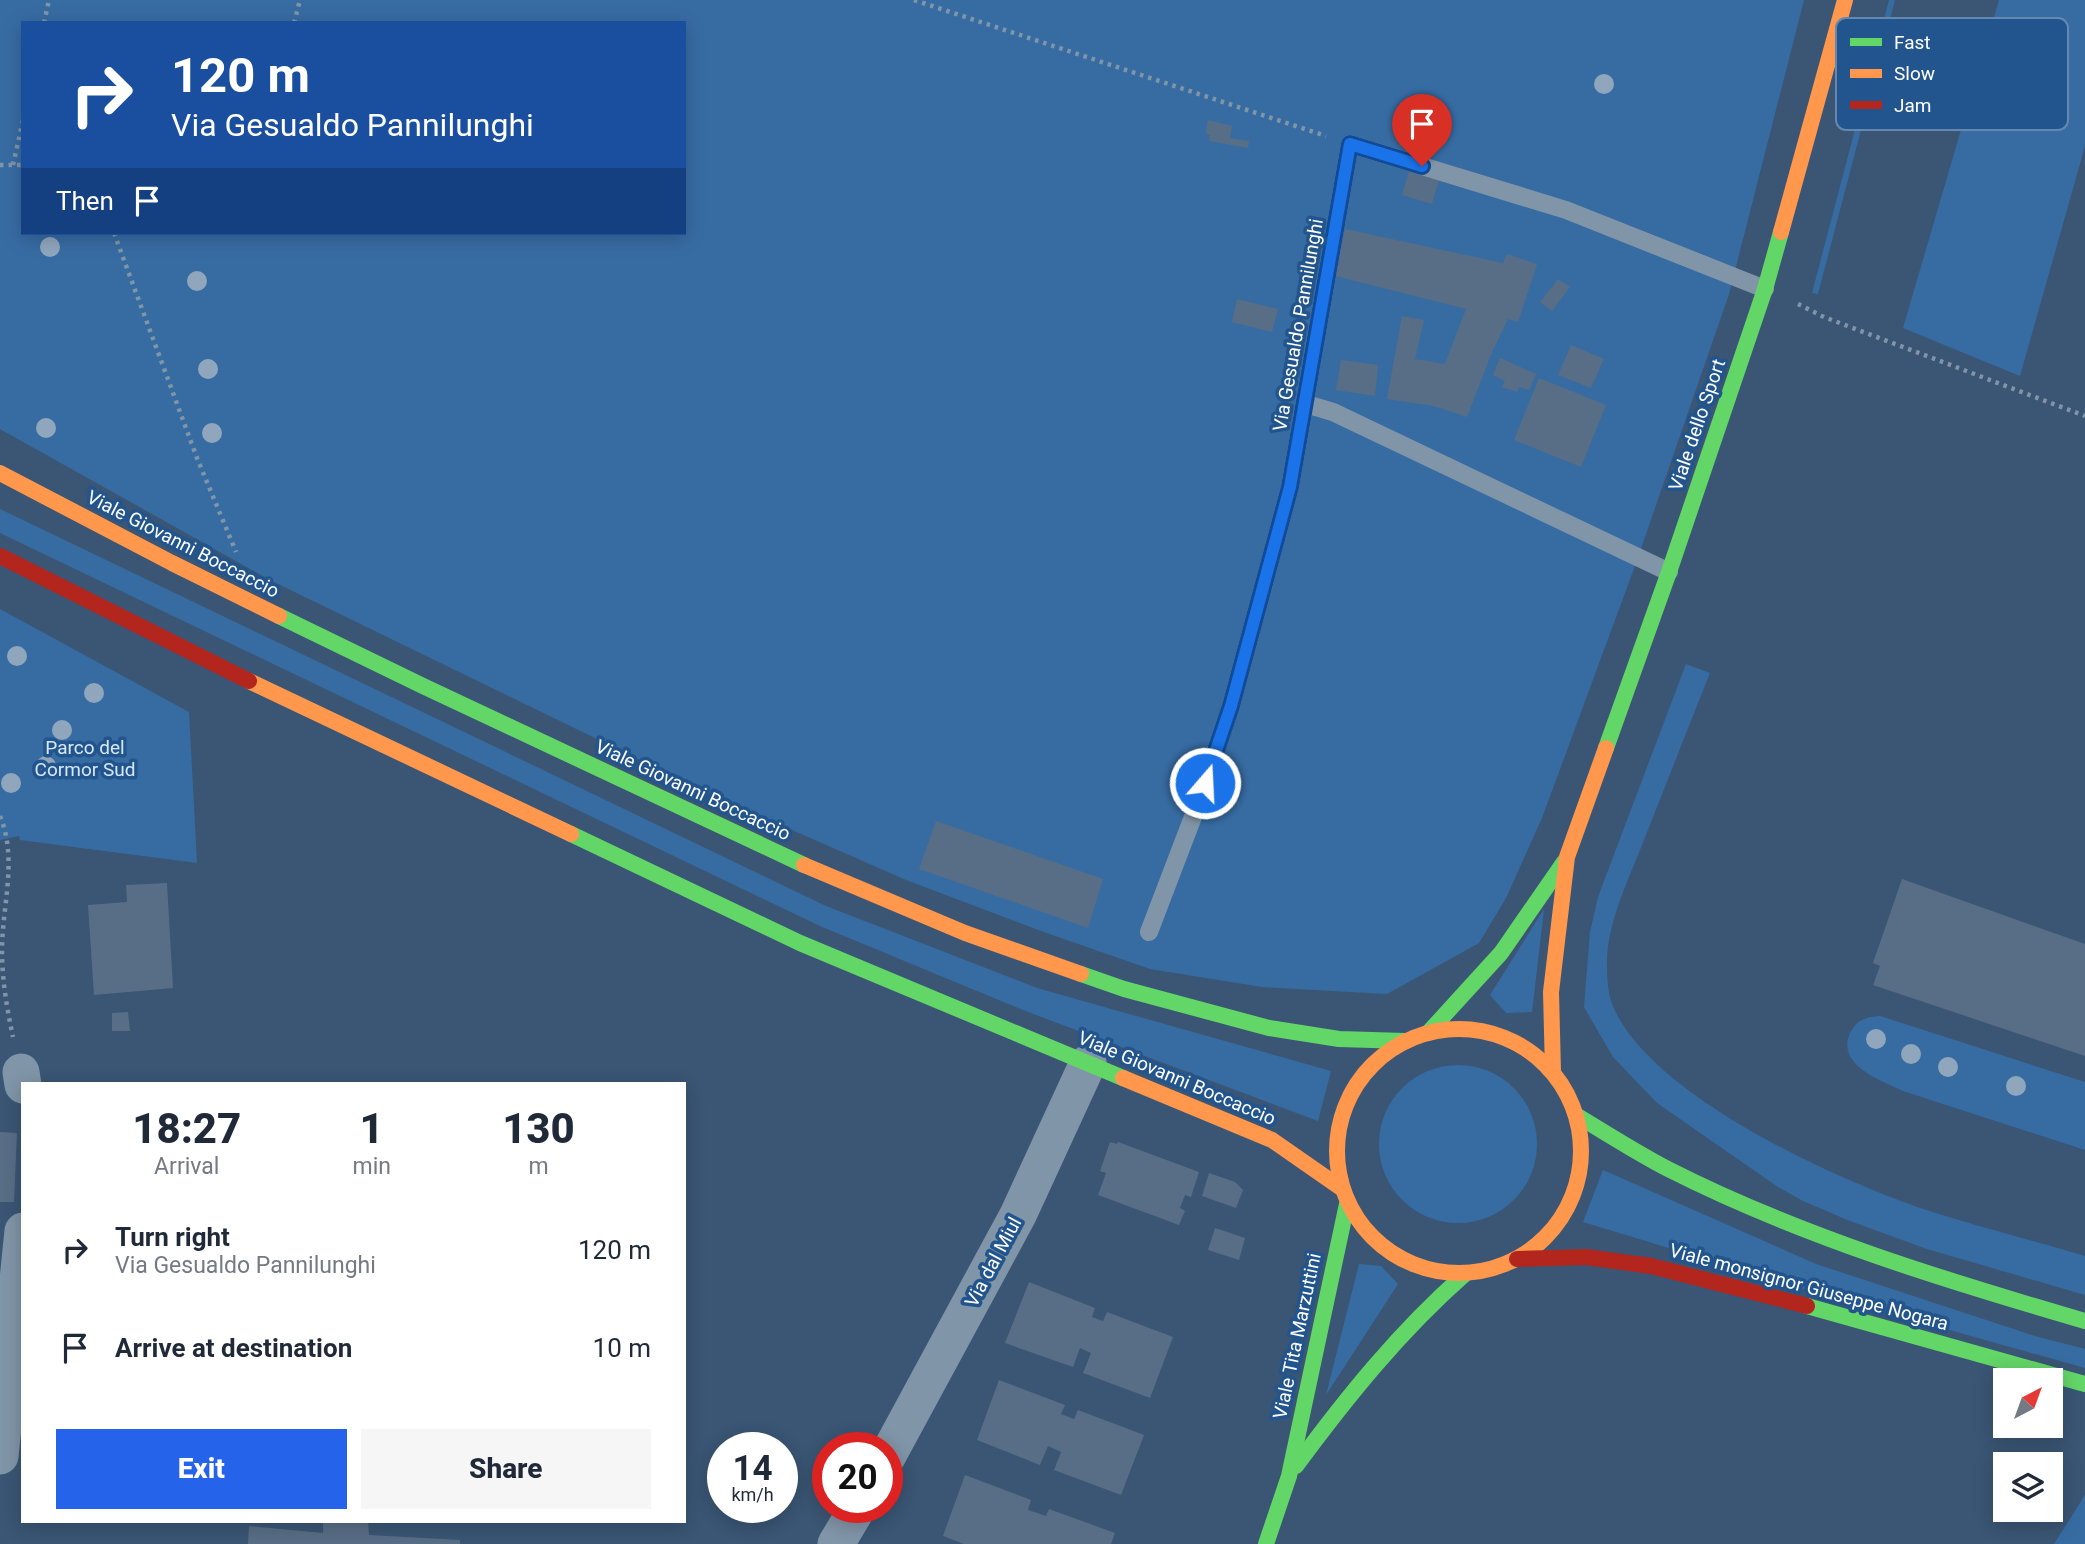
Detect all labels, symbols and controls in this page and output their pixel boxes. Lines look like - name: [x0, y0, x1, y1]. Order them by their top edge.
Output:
- legend: [1836, 18, 2068, 130]
- text: Fast: [1894, 31, 1931, 54]
- text: 120 m: [171, 47, 310, 104]
- icon: right: [56, 49, 147, 140]
- text: Slow: [1894, 62, 1935, 85]
- pin: [1392, 94, 1452, 166]
- text: Jam: [1894, 94, 1931, 117]
- icon: arrive: [1403, 105, 1441, 143]
- text: Via Gesualdo Pannilunghi: [171, 106, 534, 144]
- icon: arrive: [128, 182, 166, 220]
- text: Then: [56, 186, 114, 216]
- street label: Via Gesualdo Pannilunghi: [1268, 217, 1328, 433]
- street label: Viale dello Sport: [1664, 356, 1730, 494]
- street label: Viale Giovanni Boccaccio: [83, 485, 283, 603]
- street label: Viale Giovanni Boccaccio: [592, 735, 794, 845]
- park label: Parco del Cormor Sud: [35, 736, 135, 781]
- position arrow: [1168, 746, 1242, 820]
- street label: Viale Giovanni Boccaccio: [1075, 1026, 1279, 1130]
- text: 18:27: [132, 1104, 241, 1153]
- text: 1: [360, 1104, 384, 1153]
- text: 130: [502, 1104, 575, 1153]
- text: Arrival: [154, 1153, 219, 1180]
- text: min: [352, 1153, 391, 1180]
- text: m: [528, 1153, 549, 1180]
- street label: Via dal Miul: [960, 1213, 1026, 1311]
- text: Turn right: [115, 1222, 230, 1252]
- icon: right: [56, 1231, 94, 1269]
- text: 120 m: [578, 1235, 651, 1265]
- street label: Viale monsignor Giuseppe Nogara: [1667, 1239, 1951, 1335]
- street label: Viale Tita Marzuttini: [1268, 1251, 1326, 1421]
- text: Via Gesualdo Pannilunghi: [115, 1252, 376, 1279]
- icon: arrive: [56, 1329, 94, 1367]
- text: Arrive at destination: [115, 1333, 352, 1363]
- text: 10 m: [593, 1333, 651, 1363]
- north arrow: [1993, 1368, 2063, 1438]
- map controls: [1993, 1368, 2063, 1522]
- button: Exit: [56, 1429, 347, 1509]
- button: Share: [361, 1429, 651, 1509]
- speed limit sign: 20: [812, 1432, 903, 1523]
- text: 14: [732, 1448, 773, 1489]
- button: layers: [1993, 1452, 2063, 1522]
- text: km/h: [731, 1484, 774, 1505]

